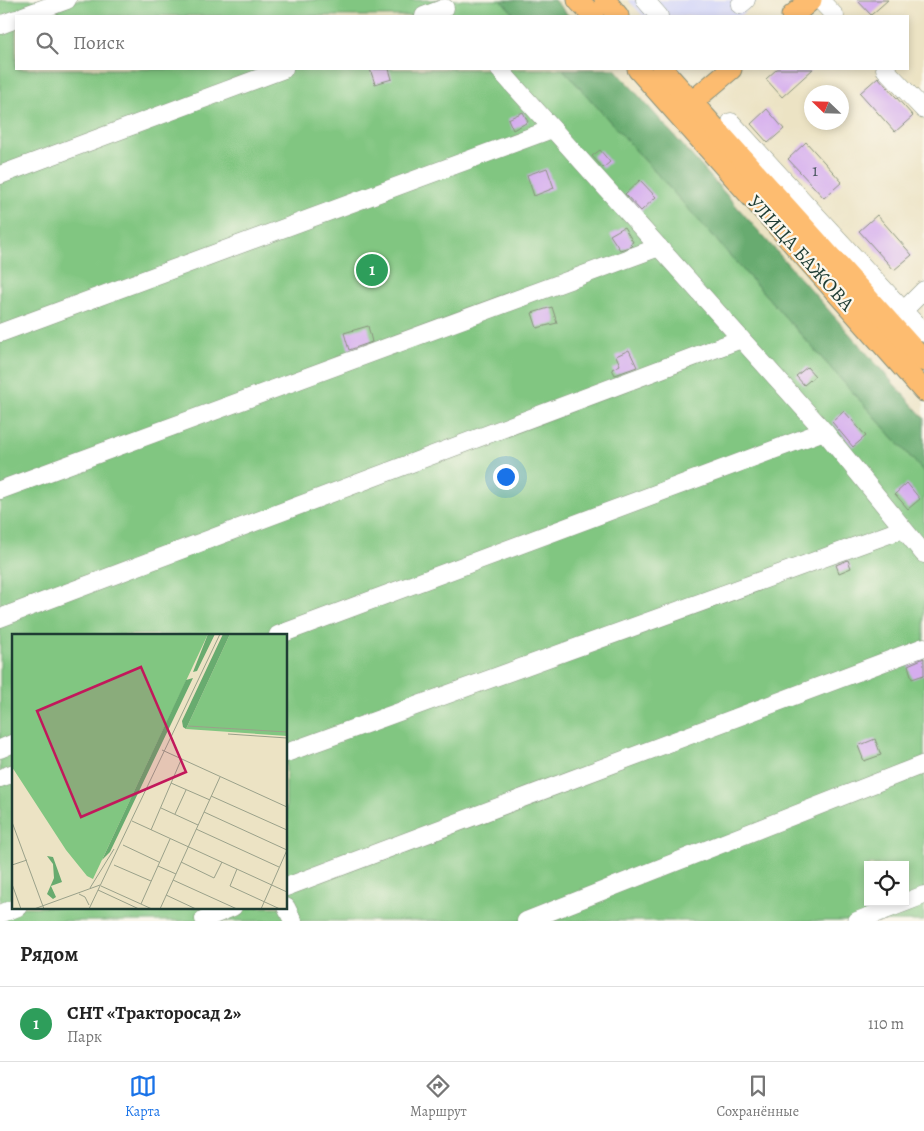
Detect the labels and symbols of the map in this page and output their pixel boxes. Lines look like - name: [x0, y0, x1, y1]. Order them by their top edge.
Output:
- north arrow: [804, 85, 849, 130]
- house number: 1: [812, 158, 818, 182]
- street label: УЛИЦА БАЖОВА: [742, 189, 861, 317]
- pin: 1: [356, 251, 388, 289]
- your location: [493, 464, 519, 490]
- inset map: [12, 634, 288, 908]

